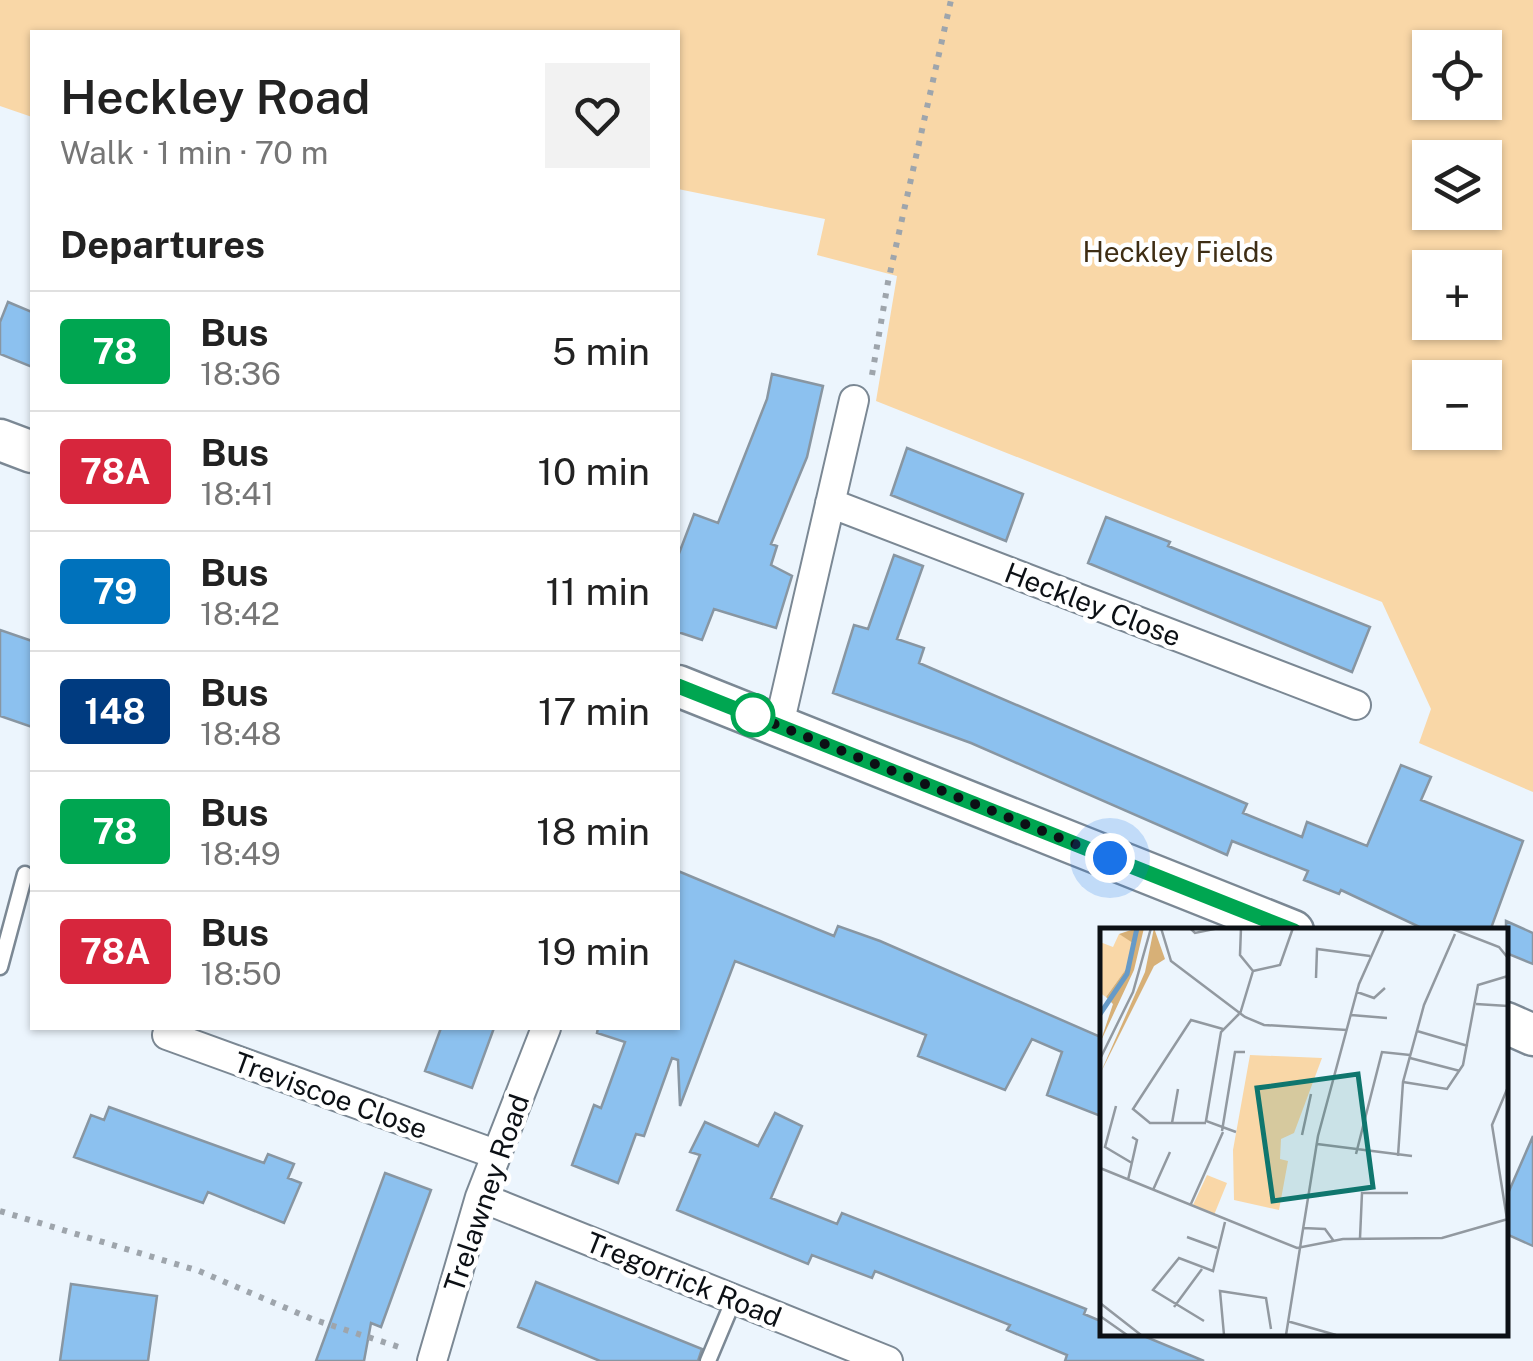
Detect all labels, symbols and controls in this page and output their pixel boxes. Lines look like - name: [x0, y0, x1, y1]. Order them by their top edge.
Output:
- map controls: [1412, 30, 1502, 450]
- button: locate: [1412, 30, 1502, 120]
- button: heart: [545, 63, 650, 168]
- text: Heckley Road: [60, 68, 371, 125]
- text: Walk · 1 min · 70 m: [60, 134, 328, 171]
- button: layers: [1412, 140, 1502, 230]
- text: Departures: [60, 222, 265, 267]
- park label: Heckley Fields: [1082, 235, 1274, 268]
- button: +: [1412, 250, 1502, 340]
- text: Bus: [200, 310, 269, 355]
- text: 5 min: [552, 329, 650, 374]
- text: 78: [92, 331, 138, 372]
- text: 18:36: [200, 355, 281, 392]
- button: −: [1412, 360, 1502, 450]
- text: Bus: [201, 430, 269, 475]
- text: 10 min: [538, 449, 650, 494]
- text: 78A: [80, 451, 151, 492]
- text: 18:41: [201, 475, 274, 512]
- text: Bus: [200, 550, 269, 595]
- street label: Heckley Close: [1000, 555, 1186, 653]
- text: 11 min: [545, 569, 650, 614]
- text: 79: [93, 571, 137, 612]
- text: 18:42: [200, 595, 280, 632]
- text: Bus: [200, 670, 269, 715]
- text: 17 min: [538, 689, 650, 734]
- text: 148: [84, 691, 146, 732]
- unlabelled marker: [732, 694, 774, 736]
- text: 18:48: [200, 715, 282, 752]
- text: Bus: [200, 790, 269, 835]
- text: 18 min: [536, 809, 650, 854]
- text: 78: [92, 811, 138, 852]
- your location: [1085, 833, 1135, 883]
- text: 18:49: [200, 835, 281, 872]
- text: Bus: [201, 910, 269, 955]
- inset map: [1100, 928, 1508, 1336]
- text: 19 min: [537, 929, 650, 974]
- text: 78A: [80, 931, 151, 972]
- text: 18:50: [201, 955, 282, 992]
- street label: Treviscoe Close: [230, 1045, 432, 1145]
- street label: Trelawney Road: [437, 1090, 535, 1296]
- street label: Tregorrick Road: [582, 1225, 786, 1333]

